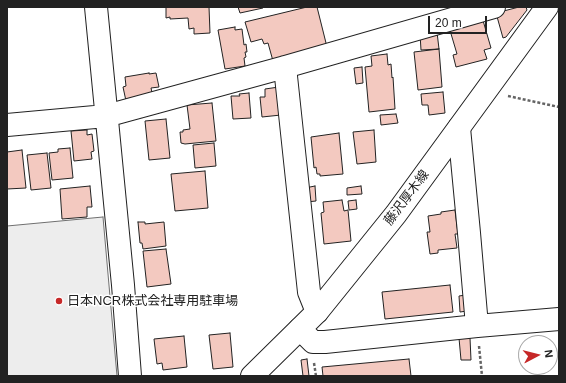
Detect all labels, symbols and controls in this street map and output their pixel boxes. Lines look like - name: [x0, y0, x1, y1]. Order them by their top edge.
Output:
- scale bar: [430, 8, 489, 34]
- text: 20 m: [435, 16, 462, 30]
- street label: 藤沢厚木線: [381, 167, 433, 229]
- place label: 日本NCR株式会社専用駐車場: [67, 293, 238, 309]
- marker: 日本NCR株式会社専用駐車場: [54, 296, 64, 306]
- north arrow: [518, 335, 558, 375]
- text: N: [542, 349, 555, 358]

